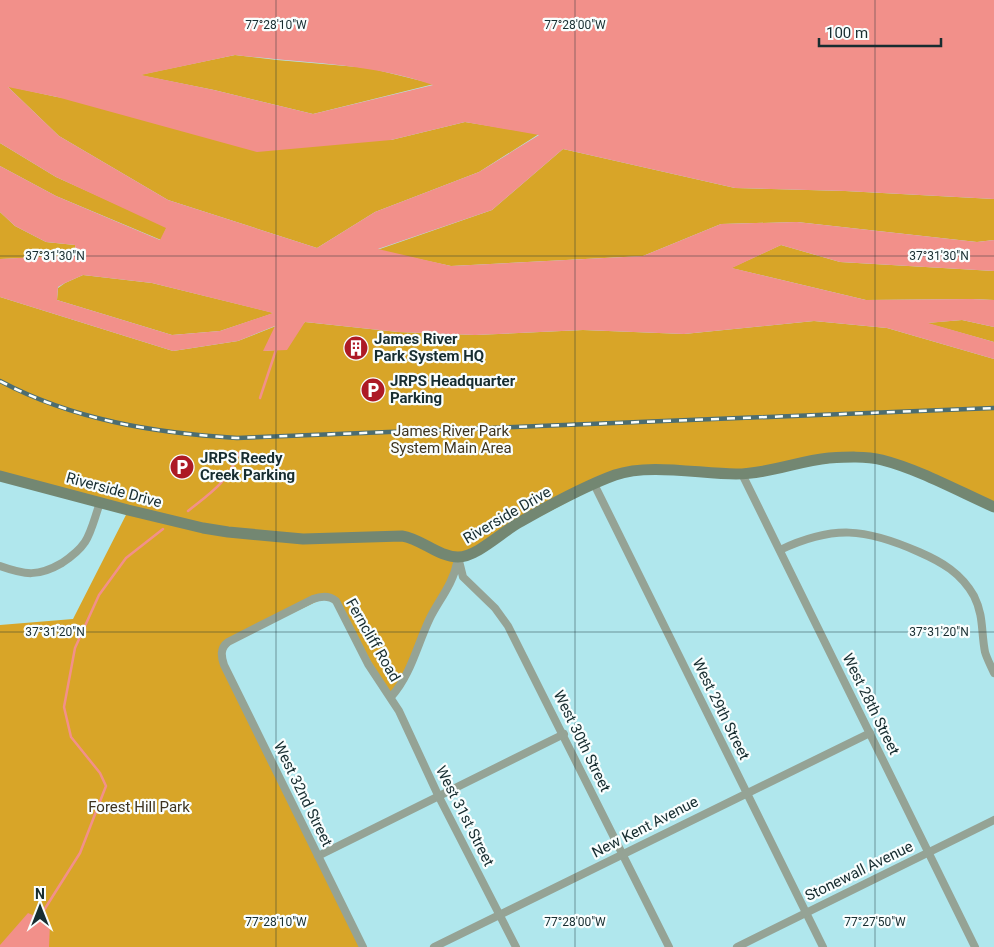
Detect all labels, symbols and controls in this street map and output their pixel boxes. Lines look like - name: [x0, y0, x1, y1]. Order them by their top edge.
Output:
- scale bar: [819, 15, 942, 47]
- text: 77°28'10"W: [245, 18, 307, 32]
- text: 77°28'00"W: [544, 18, 606, 32]
- text: 100 m: [826, 24, 868, 42]
- text: 37°31'30"N: [25, 249, 85, 263]
- text: 37°31'30"N: [909, 249, 969, 263]
- place label: James River Park System HQ: [374, 330, 484, 365]
- building icon: James River Park System HQ: [343, 335, 369, 361]
- place label: JRPS Headquarter Parking: [390, 372, 516, 407]
- parking icon: JRPS Headquarter Parking: [360, 377, 386, 403]
- park label: James River Park System Main Area: [390, 422, 512, 457]
- place label: JRPS Reedy Creek Parking: [200, 449, 295, 484]
- parking icon: JRPS Reedy Creek Parking: [169, 454, 195, 480]
- street label: Riverside Drive: [64, 469, 164, 511]
- street label: Riverside Drive: [460, 483, 554, 547]
- street label: Ferncliff Road: [342, 595, 404, 685]
- text: 37°31'20"N: [25, 625, 85, 639]
- text: 37°31'20"N: [909, 625, 969, 639]
- street label: West 28th Street: [839, 650, 903, 758]
- street label: West 29th Street: [689, 655, 753, 763]
- street label: West 30th Street: [550, 687, 614, 795]
- street label: West 32nd Street: [270, 739, 336, 849]
- street label: West 31st Street: [432, 763, 498, 869]
- street label: New Kent Avenue: [589, 792, 701, 862]
- park label: Forest Hill Park: [88, 798, 190, 816]
- street label: Stonewall Avenue: [802, 837, 916, 905]
- north arrow: [15, 882, 65, 932]
- text: N: [35, 886, 45, 902]
- text: 77°28'10"W: [245, 915, 307, 929]
- text: 77°28'00"W: [544, 915, 606, 929]
- text: 77°27'50"W: [844, 915, 906, 929]

